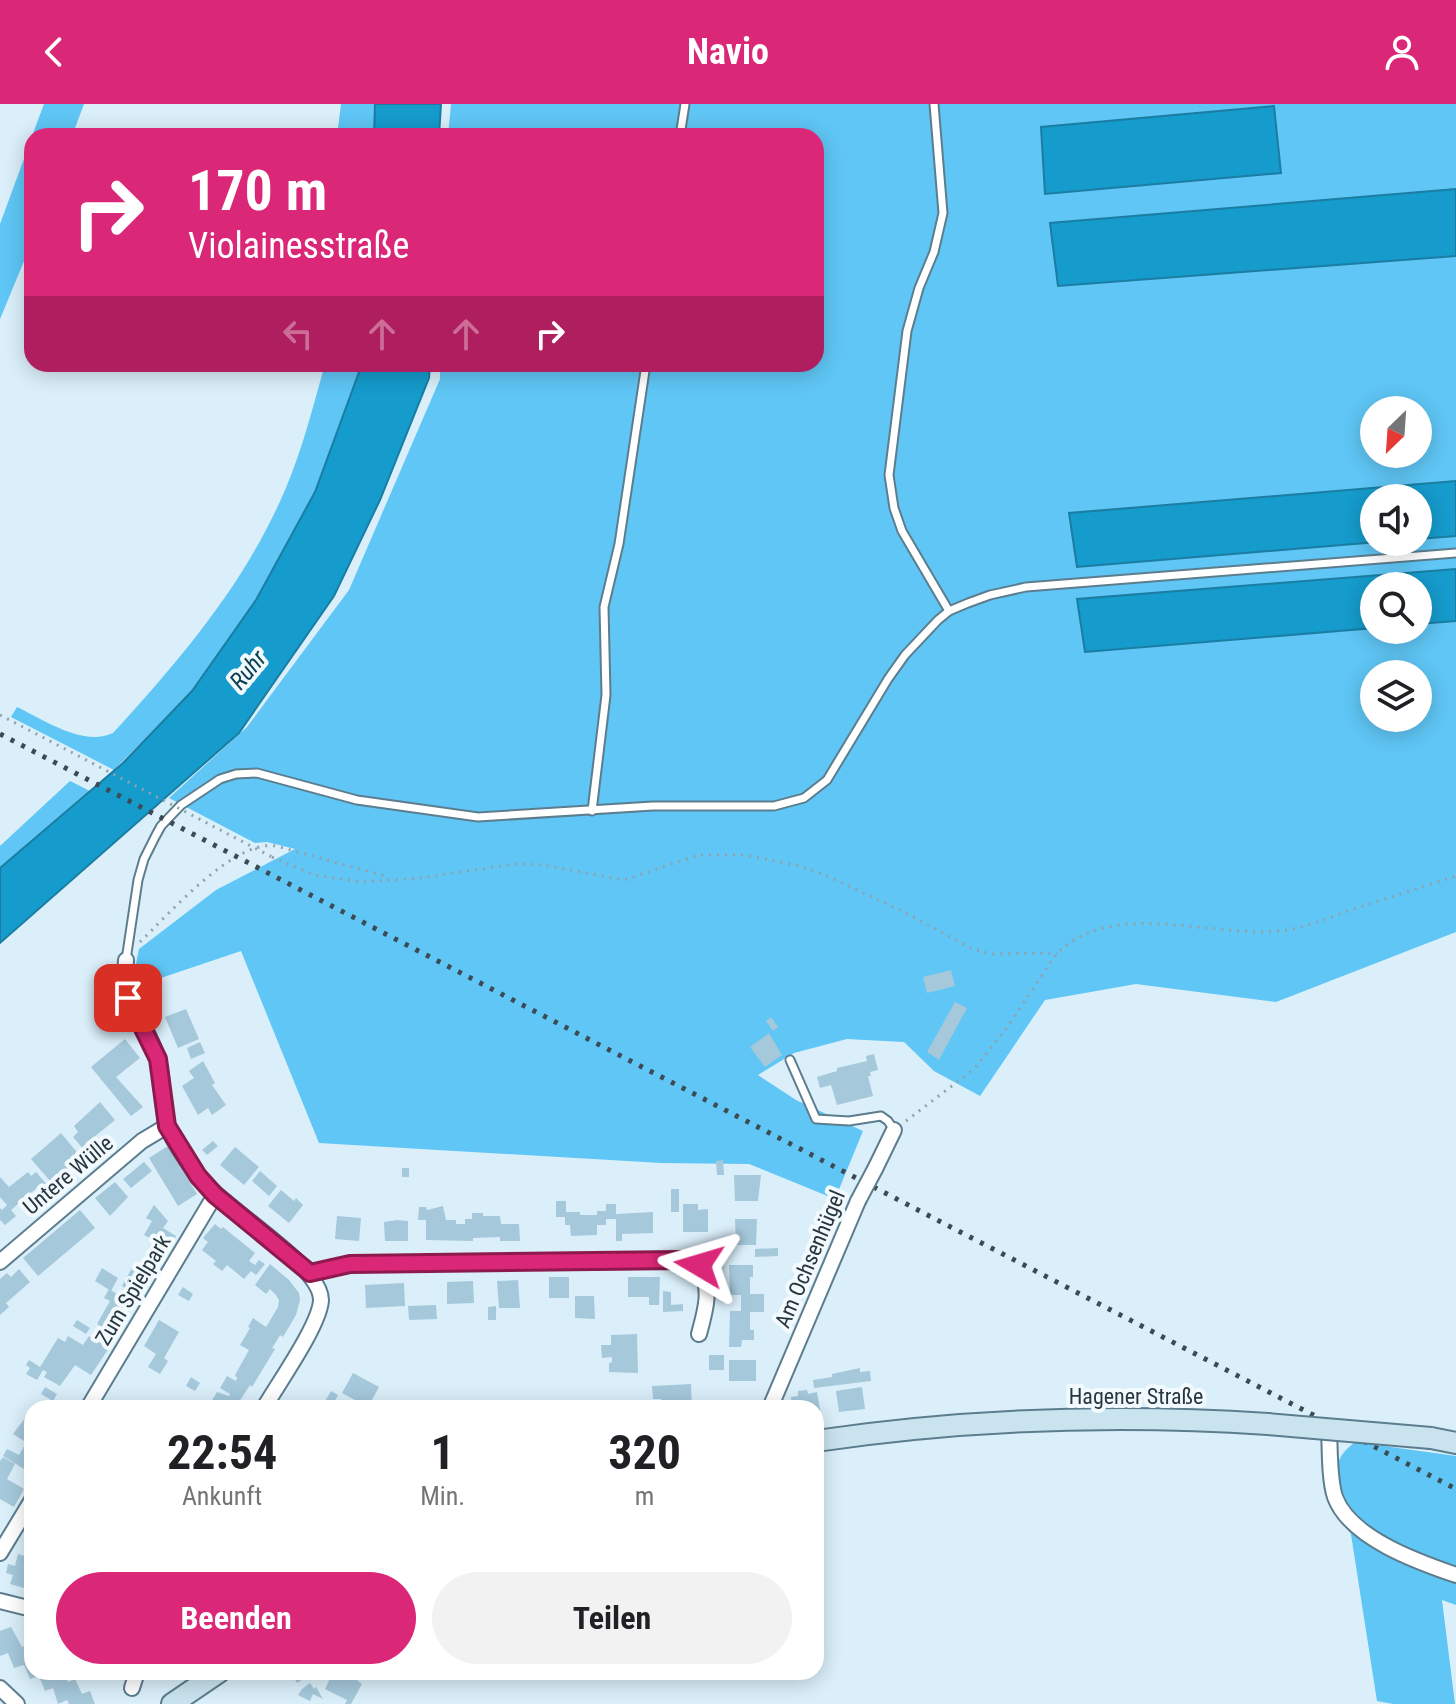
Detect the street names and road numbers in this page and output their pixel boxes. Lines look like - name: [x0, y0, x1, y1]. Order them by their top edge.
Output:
- street label: Untere Wülle: [18, 1130, 118, 1220]
- street label: Am Ochsenhügel: [770, 1187, 850, 1331]
- street label: Zum Spielpark: [90, 1230, 176, 1350]
- street label: Hagener Straße: [1069, 1384, 1203, 1409]

